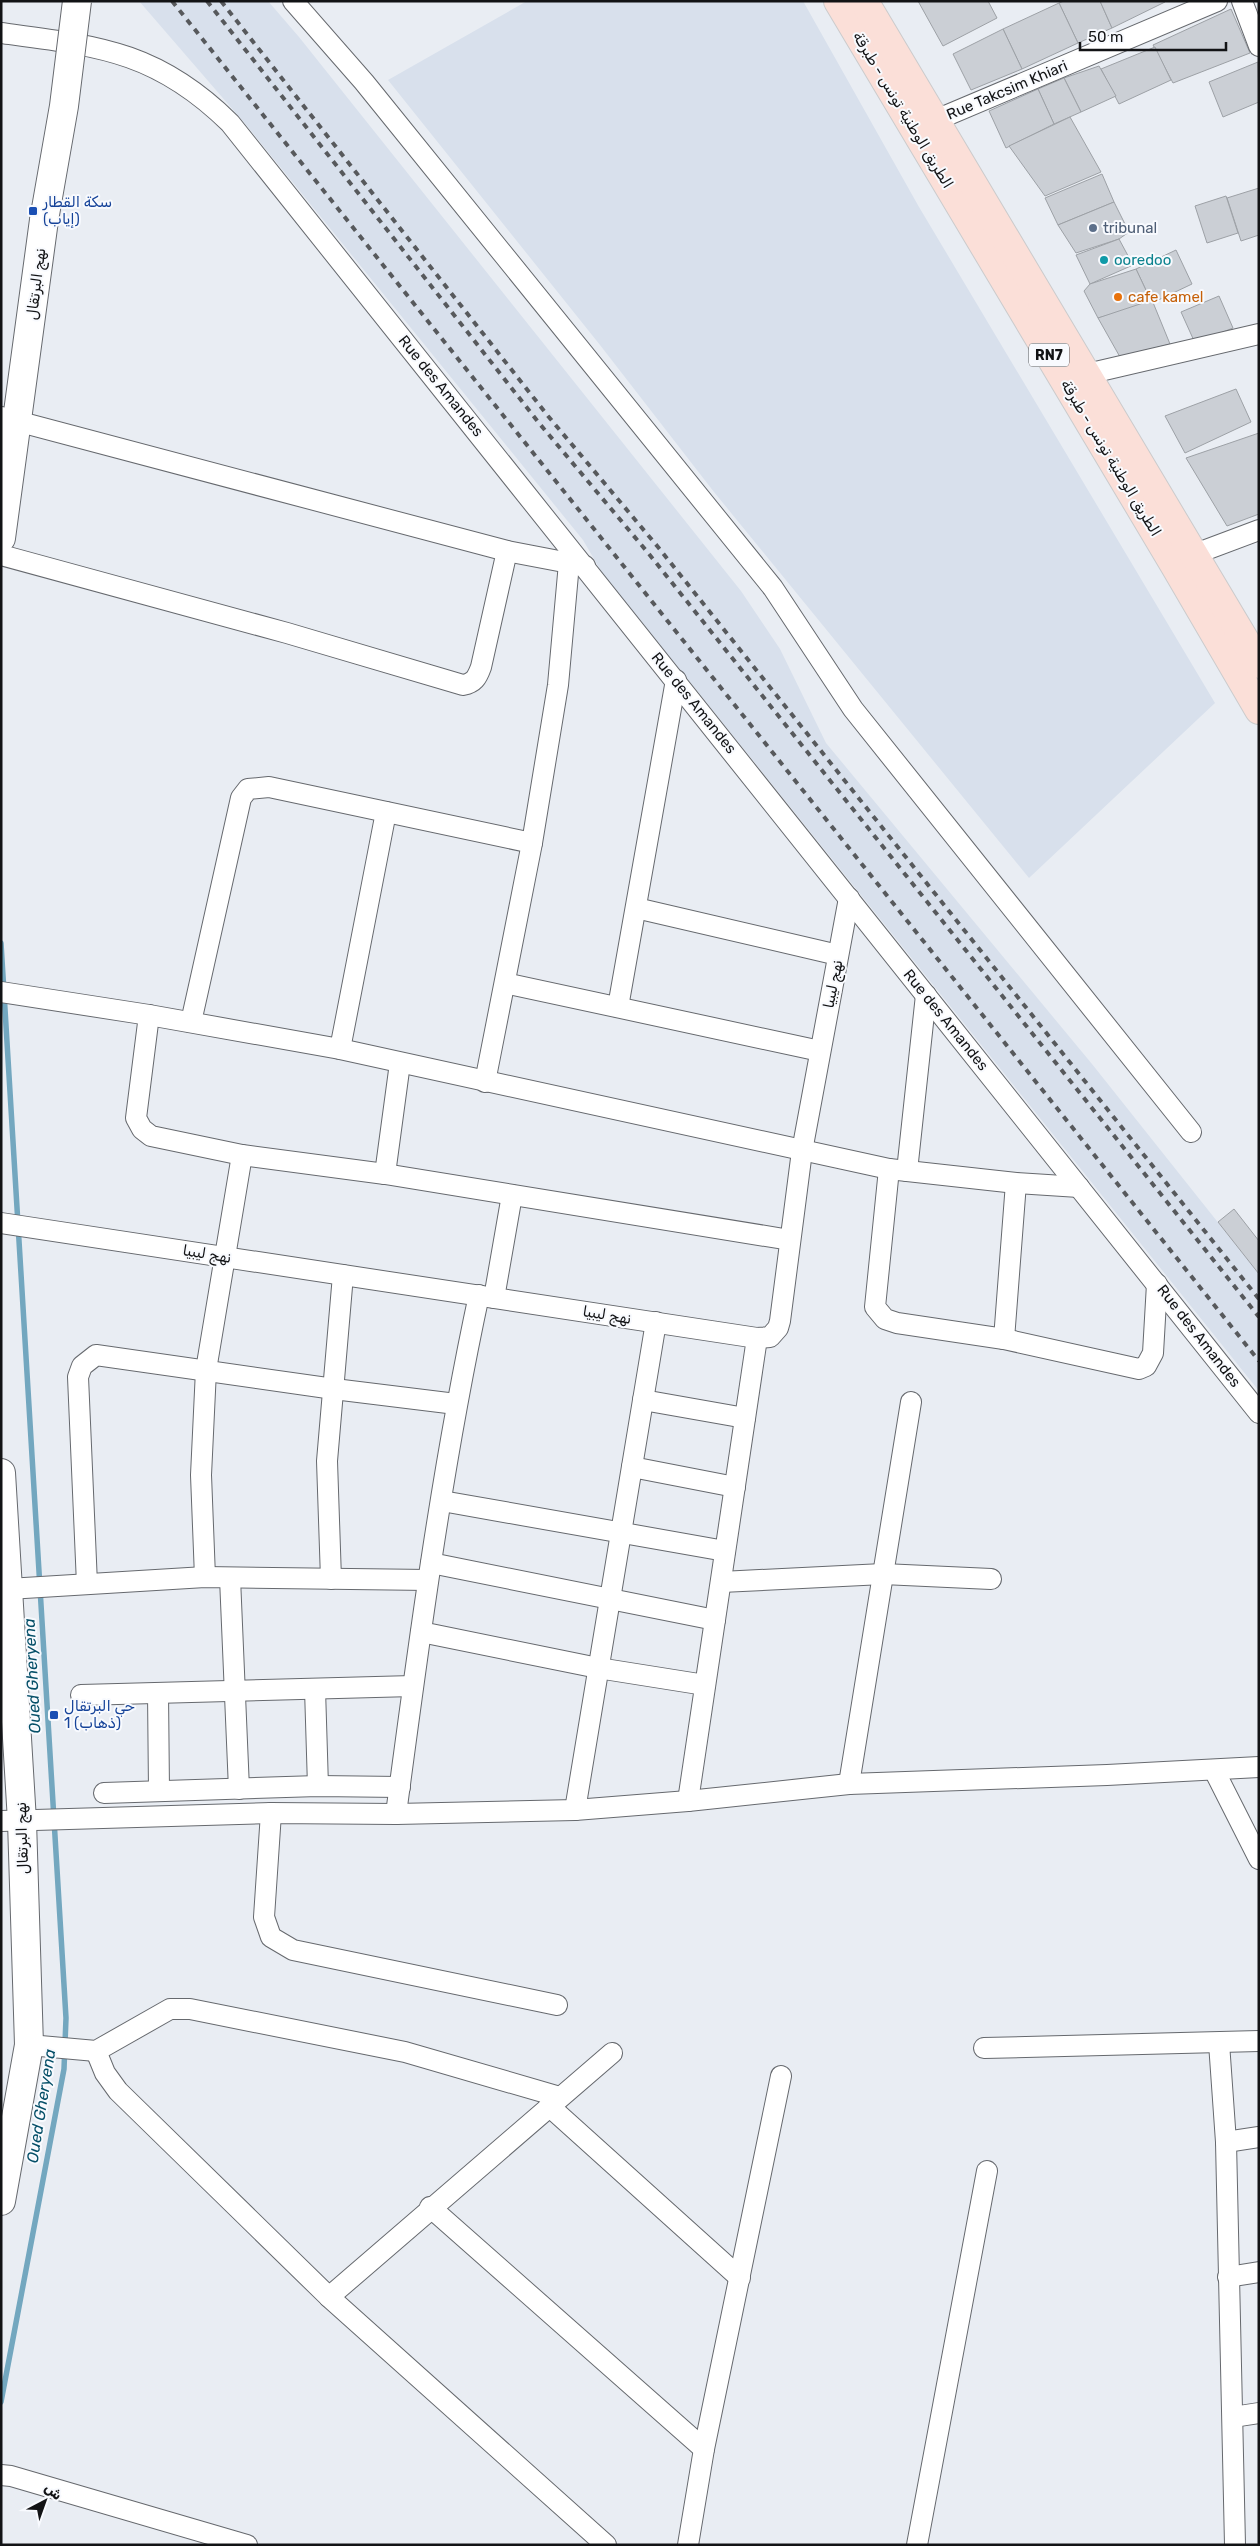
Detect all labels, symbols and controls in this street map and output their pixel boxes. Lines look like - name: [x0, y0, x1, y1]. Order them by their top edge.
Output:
- scale bar: [1080, 20, 1226, 52]
- street label: الطريق الوطنية تونس - طبرقة: [849, 28, 957, 192]
- text: 50 m: [1088, 28, 1123, 46]
- street label: Rue Takcsim Khiari: [944, 56, 1070, 124]
- place label: سكة القطار (إياب): [42, 193, 112, 228]
- marker: سكة القطار (إياب): [27, 205, 39, 217]
- place label: tribunal: [1103, 219, 1157, 237]
- marker: tribunal: [1087, 222, 1099, 234]
- street label: نهج البرتقال: [23, 247, 51, 321]
- place label: ooredoo: [1114, 251, 1171, 269]
- marker: ooredoo: [1098, 254, 1110, 266]
- place label: cafe kamel: [1128, 288, 1203, 306]
- marker: cafe kamel: [1112, 291, 1124, 303]
- street label: Rue des Amandes: [395, 332, 488, 440]
- road number: RN7: [1029, 344, 1069, 366]
- street label: الطريق الوطنية تونس - طبرقة: [1057, 376, 1165, 540]
- street label: Rue des Amandes: [648, 649, 741, 757]
- street label: نهج ليبيا: [820, 958, 848, 1010]
- street label: Rue des Amandes: [900, 966, 993, 1074]
- street label: نهج ليبيا: [181, 1241, 233, 1269]
- street label: Rue des Amandes: [1153, 1281, 1245, 1391]
- street label: نهج ليبيا: [581, 1302, 633, 1330]
- water label: Oued Gheryena: [19, 1618, 45, 1734]
- place label: حي البرتقال 1 (ذهاب): [64, 1697, 135, 1732]
- marker: حي البرتقال 1 (ذهاب): [48, 1709, 60, 1721]
- street label: نهج البرتقال: [12, 1801, 34, 1874]
- water label: Oued Gheryena: [23, 2048, 59, 2164]
- north arrow: [20, 2476, 70, 2526]
- text: ش: [41, 2479, 66, 2504]

